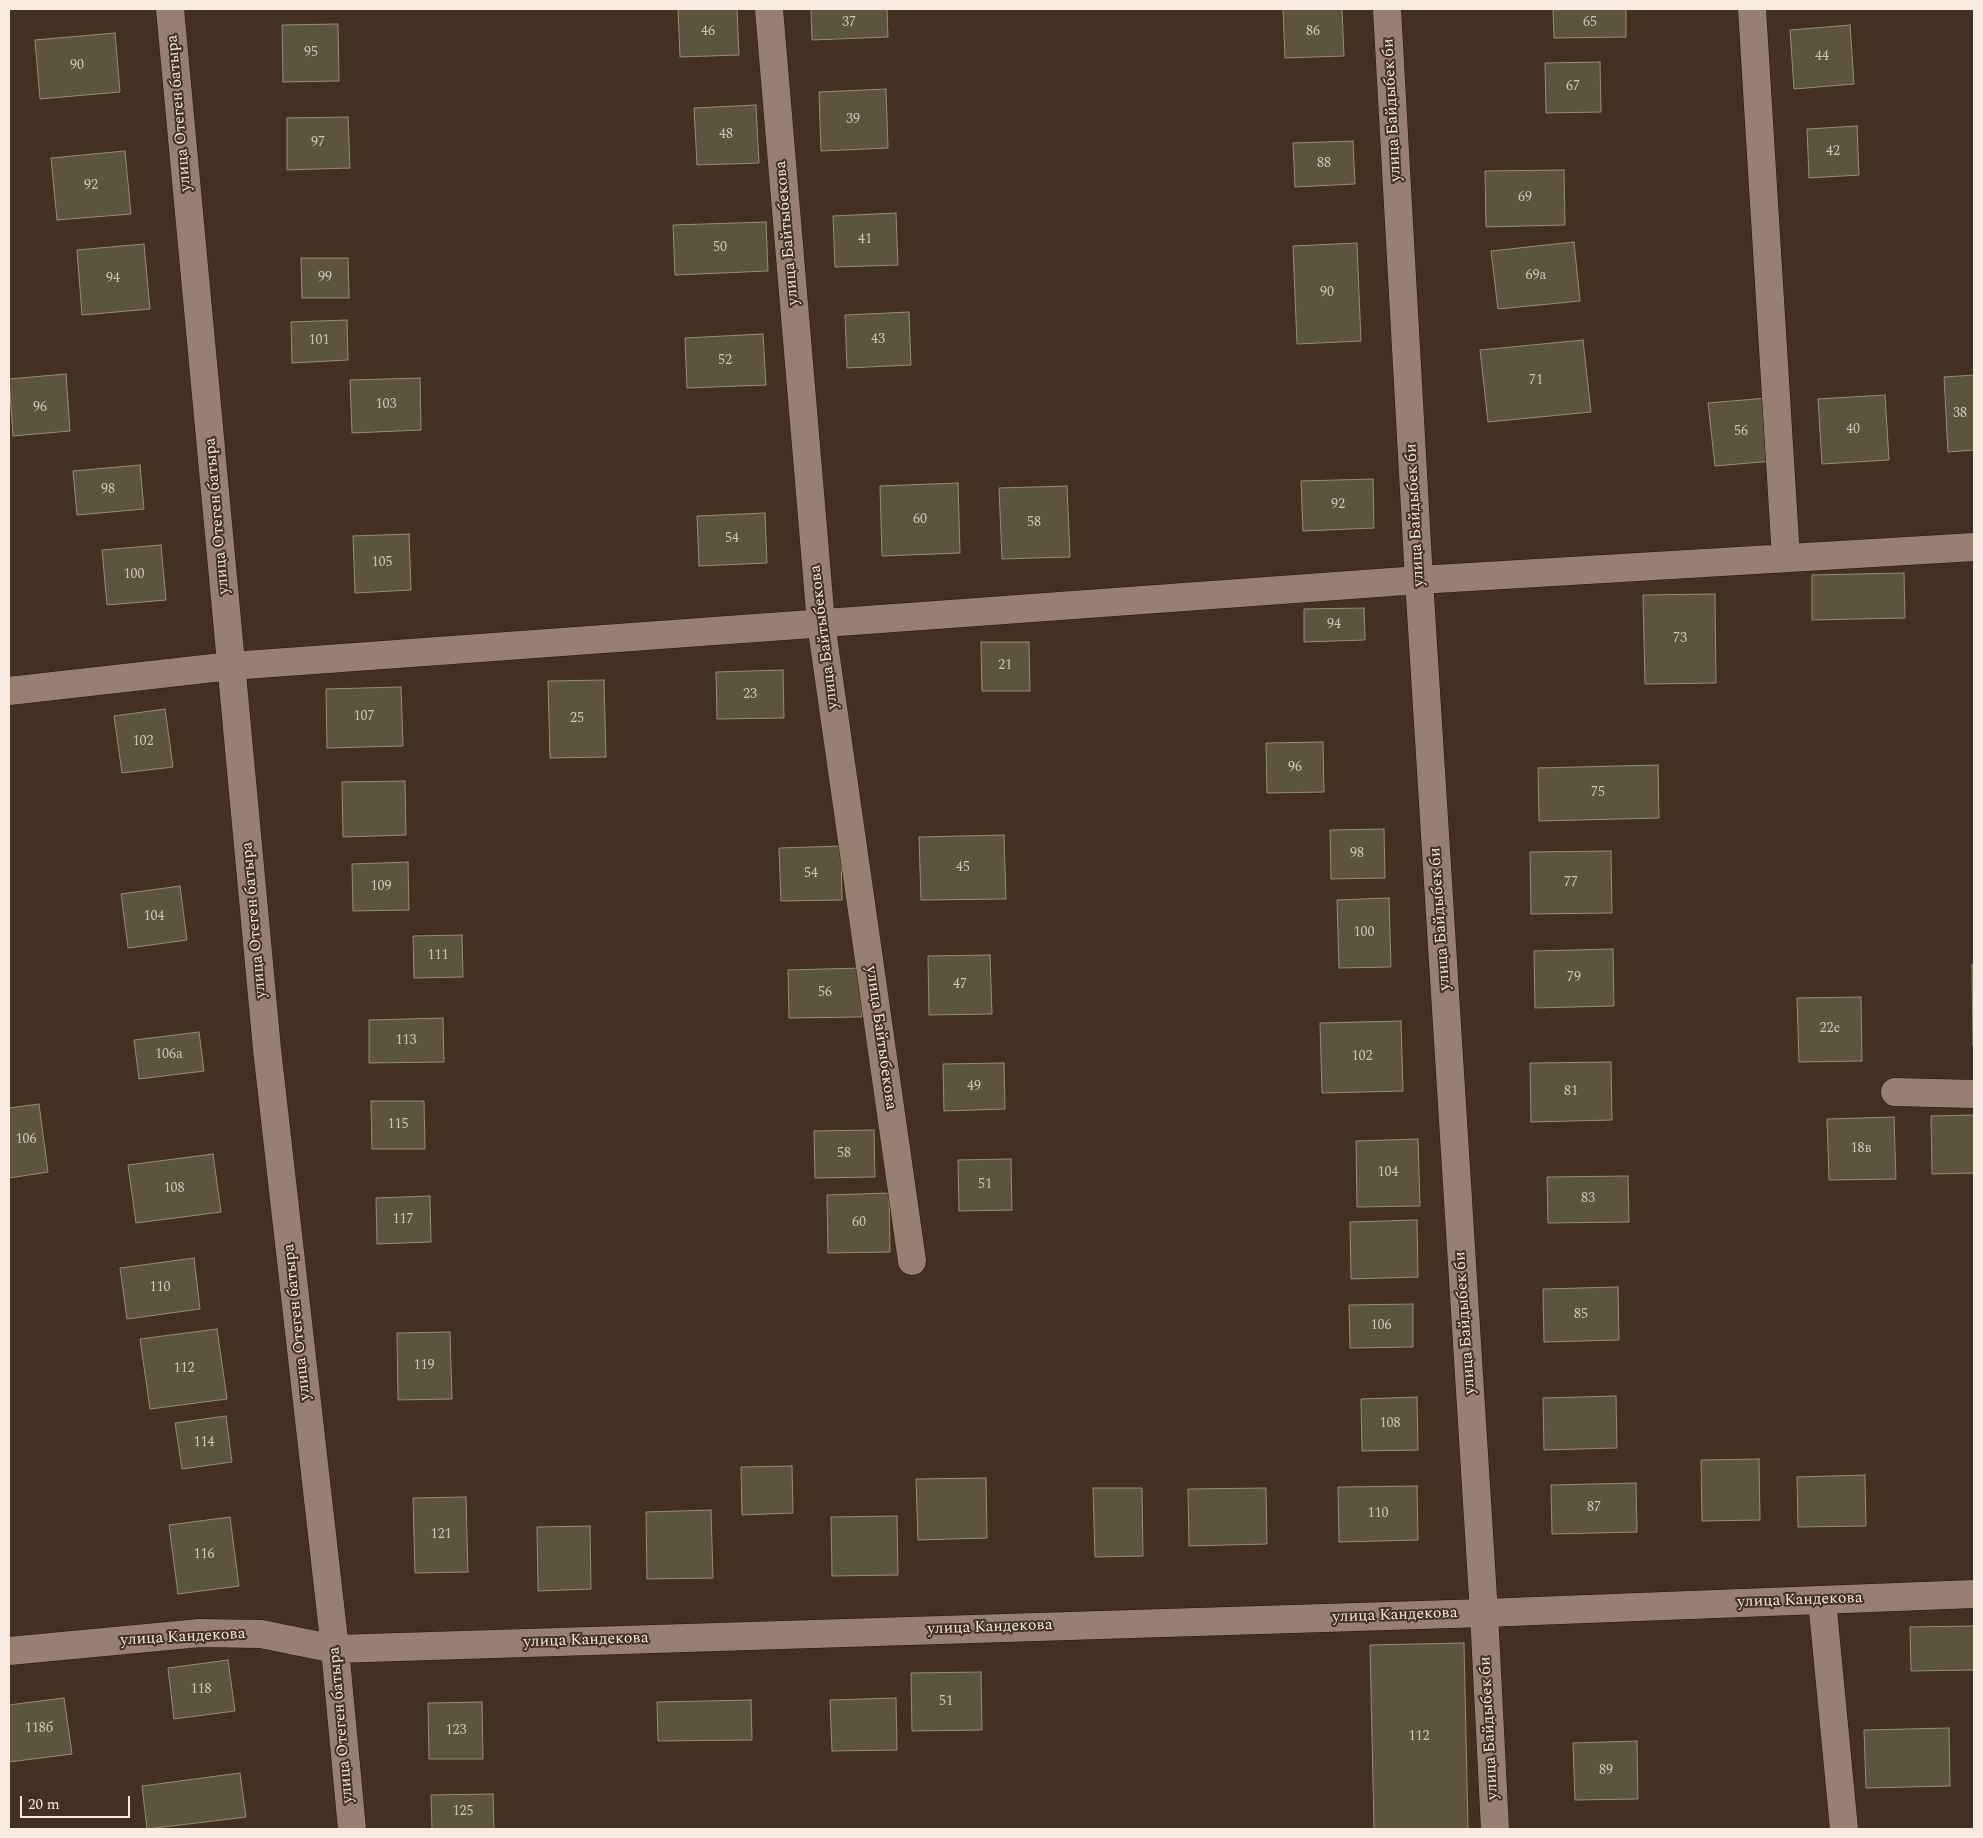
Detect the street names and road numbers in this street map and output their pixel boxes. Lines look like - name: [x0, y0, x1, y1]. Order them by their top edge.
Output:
- street label: улица Отеген батыра: [164, 34, 196, 192]
- street label: улица Байдыбек би: [1380, 38, 1406, 182]
- street label: улица Байтыбекова: [772, 160, 804, 306]
- street label: улица Отеген батыра: [202, 437, 234, 595]
- street label: улица Байдыбек би: [1403, 443, 1429, 587]
- street label: улица Байтыбекова: [807, 564, 843, 710]
- street label: улица Отеген батыра: [239, 841, 271, 999]
- street label: улица Байдыбек би: [1426, 847, 1456, 991]
- street label: улица Байтыбекова: [860, 965, 900, 1111]
- street label: улица Отеген батыра: [280, 1243, 316, 1401]
- street label: улица Байдыбек би: [1451, 1251, 1481, 1395]
- street label: улица Кандекова: [1737, 1589, 1863, 1613]
- street label: улица Кандекова: [1332, 1604, 1458, 1628]
- street label: улица Кандекова: [927, 1616, 1053, 1640]
- street label: улица Кандекова: [120, 1625, 246, 1651]
- street label: улица Кандекова: [523, 1629, 649, 1653]
- street label: улица Отеген батыра: [326, 1646, 358, 1804]
- street label: улица Байдыбек би: [1477, 1656, 1503, 1800]

